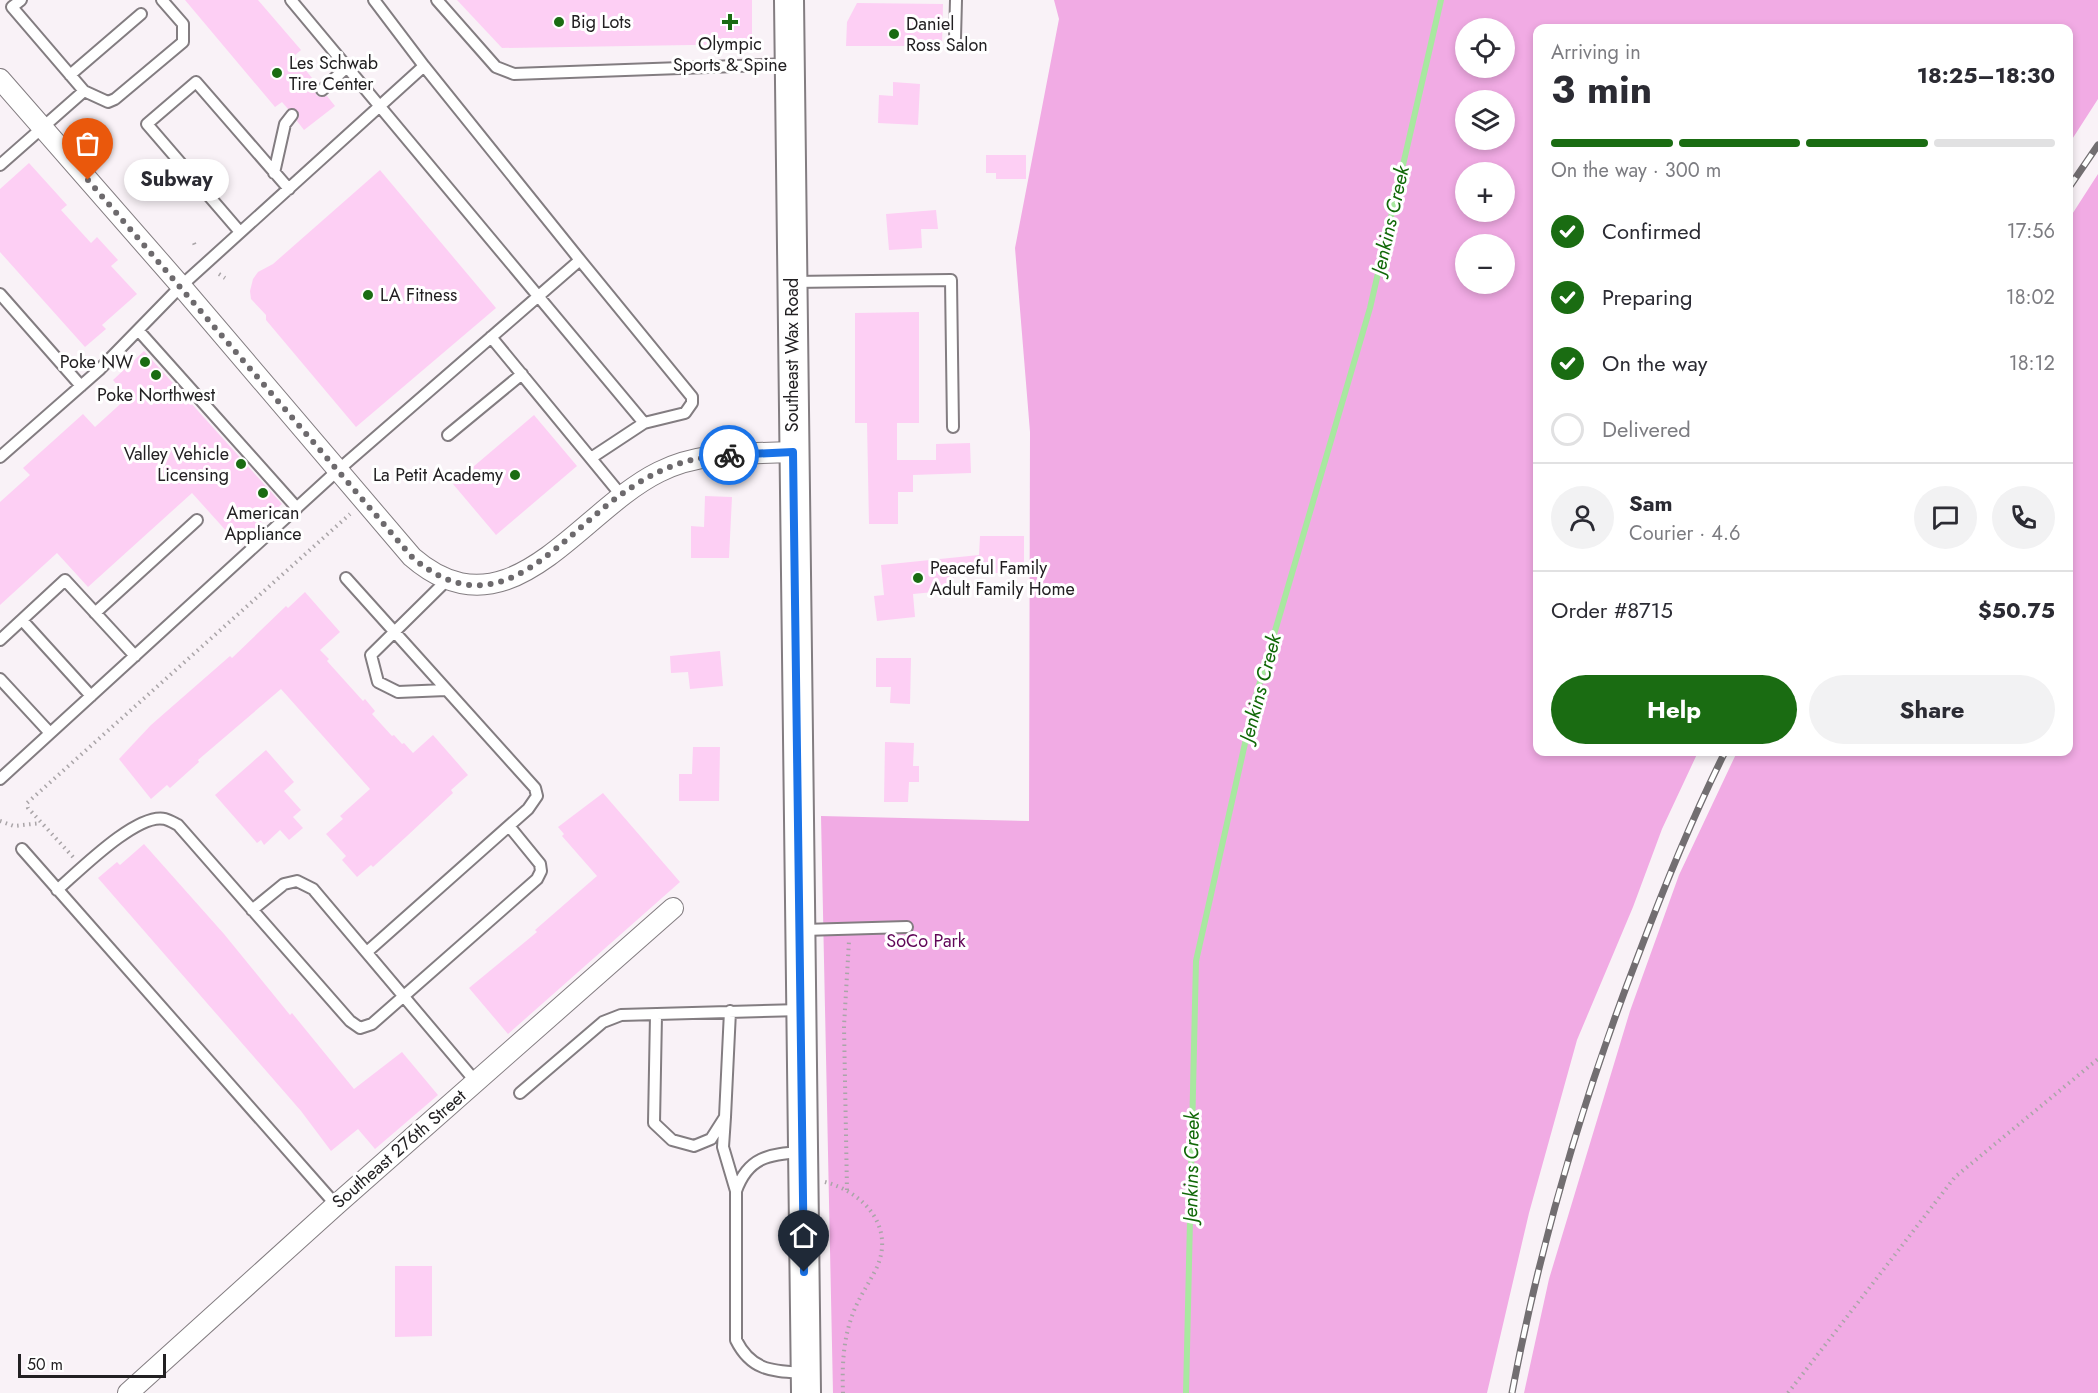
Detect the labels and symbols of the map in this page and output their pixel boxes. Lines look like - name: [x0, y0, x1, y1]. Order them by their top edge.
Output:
- place label: Big Lots: [571, 9, 631, 35]
- place label: Daniel Ross Salon: [906, 11, 988, 58]
- marker: Olympic Sports & Spine: [721, 13, 739, 31]
- marker: Big Lots: [552, 15, 566, 29]
- marker: Daniel Ross Salon: [887, 27, 901, 41]
- place label: Olympic Sports & Spine: [673, 31, 787, 78]
- place label: Les Schwab Tire Center: [289, 50, 378, 97]
- marker: Les Schwab Tire Center: [270, 66, 284, 80]
- pin: [62, 118, 113, 180]
- callout: Subway: [124, 159, 229, 201]
- water label: Jenkins Creek: [1363, 162, 1417, 281]
- street label: Southeast Wax Road: [779, 278, 805, 432]
- place label: LA Fitness: [380, 282, 457, 308]
- marker: LA Fitness: [361, 288, 375, 302]
- place label: Poke NW: [60, 349, 133, 375]
- marker: Poke NW: [138, 355, 152, 369]
- marker: Poke Northwest: [149, 368, 163, 382]
- place label: Poke Northwest: [97, 382, 216, 408]
- courier: [699, 425, 759, 485]
- place label: Valley Vehicle Licensing: [124, 441, 229, 488]
- marker: Valley Vehicle Licensing: [234, 457, 248, 471]
- place label: La Petit Academy: [373, 462, 503, 488]
- marker: La Petit Academy: [508, 468, 522, 482]
- marker: American Appliance: [256, 486, 270, 500]
- place label: American Appliance: [224, 500, 302, 547]
- place label: Peaceful Family Adult Family Home: [930, 555, 1075, 602]
- marker: Peaceful Family Adult Family Home: [911, 571, 925, 585]
- water label: Jenkins Creek: [1231, 630, 1289, 749]
- park label: SoCo Park: [886, 928, 966, 954]
- street label: Southeast 276th Street: [326, 1083, 472, 1215]
- water label: Jenkins Creek: [1176, 1110, 1207, 1227]
- pin: [778, 1210, 829, 1272]
- scale bar: [18, 1351, 166, 1378]

